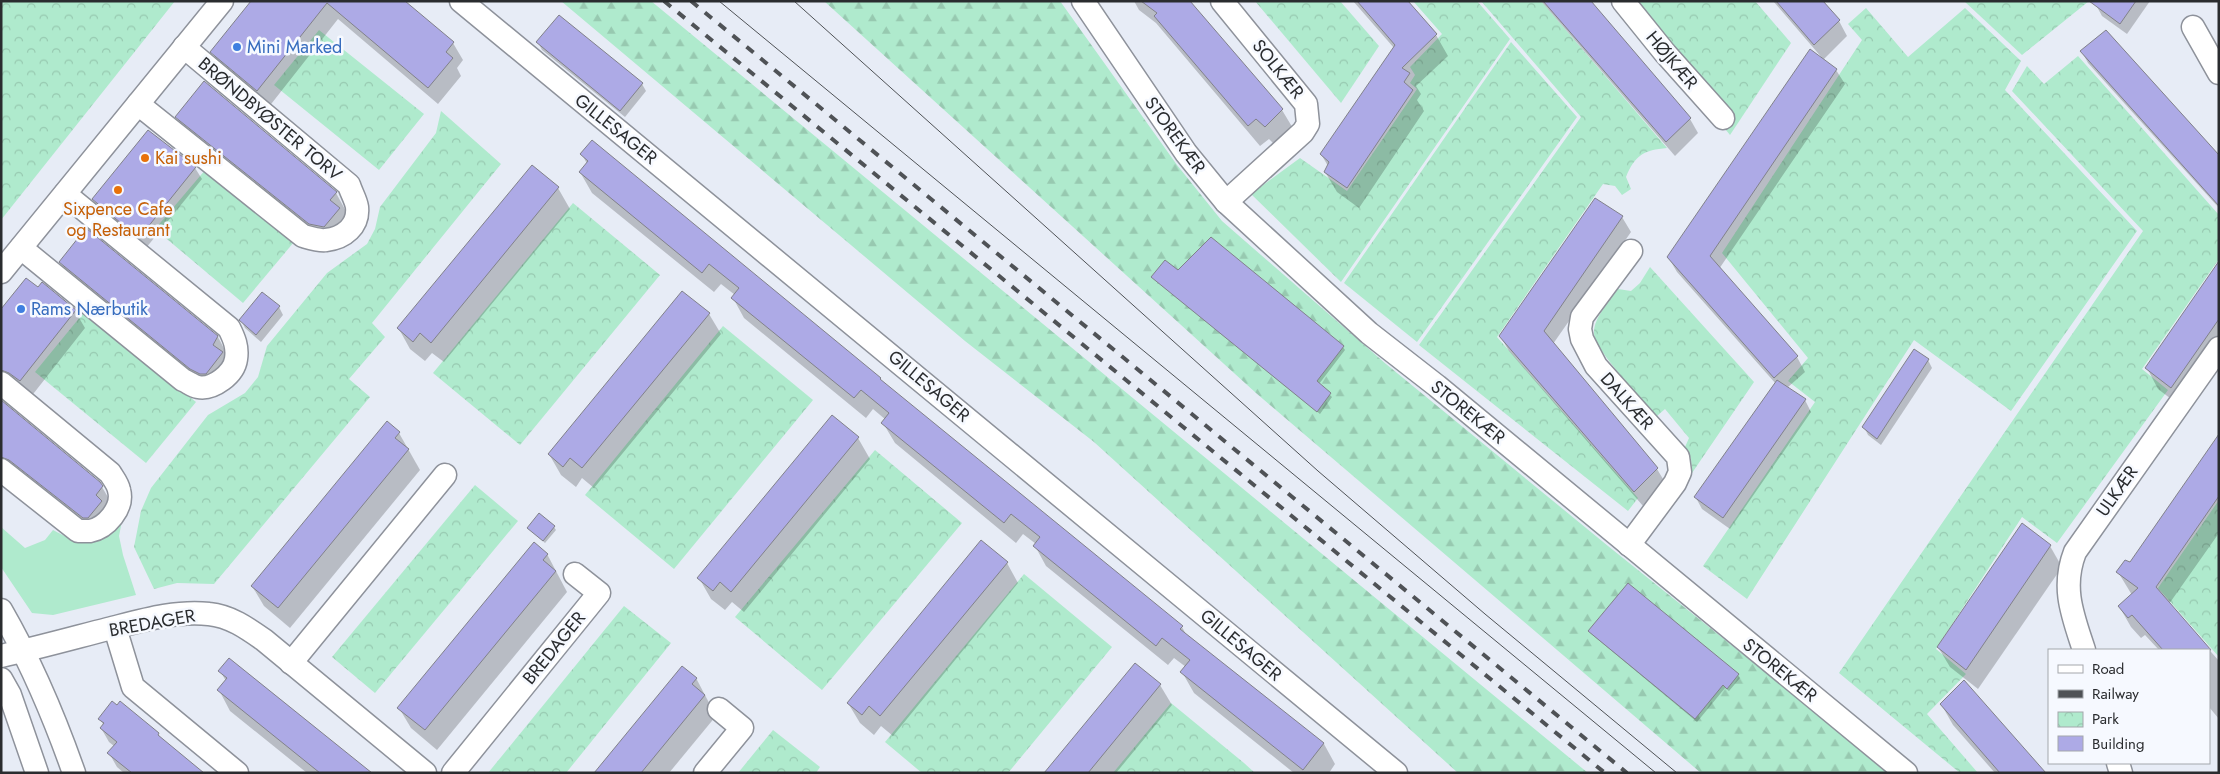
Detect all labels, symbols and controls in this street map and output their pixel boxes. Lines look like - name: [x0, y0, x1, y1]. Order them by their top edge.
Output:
- street label: HØJKÆR: [1640, 25, 1704, 95]
- place label: Mini Marked: [247, 34, 342, 60]
- street label: SOLKÆR: [1246, 34, 1310, 104]
- marker: Mini Marked: [231, 41, 243, 53]
- street label: BRØNDBYØSTER TORV: [192, 51, 348, 187]
- street label: GILLESAGER: [569, 88, 663, 170]
- street label: STOREKÆR: [1138, 91, 1212, 179]
- place label: Kai sushi: [155, 145, 222, 171]
- marker: Kai sushi: [139, 152, 151, 164]
- marker: Sixpence Cafe og Restaurant: [112, 184, 124, 196]
- place label: Sixpence Cafe og Restaurant: [63, 196, 173, 243]
- place label: Rams Nærbutik: [31, 296, 148, 322]
- marker: Rams Nærbutik: [15, 303, 27, 315]
- street label: GILLESAGER: [882, 344, 976, 428]
- street label: DALKÆR: [1594, 367, 1660, 435]
- street label: STOREKÆR: [1425, 374, 1511, 450]
- street label: ULKÆR: [2090, 460, 2144, 522]
- street label: BREDAGER: [107, 603, 197, 643]
- street label: GILLESAGER: [1194, 603, 1288, 687]
- street label: BREDAGER: [517, 606, 591, 690]
- street label: STOREKÆR: [1737, 632, 1823, 708]
- legend: [2048, 649, 2210, 764]
- text: Road: [2092, 658, 2124, 680]
- text: Railway: [2092, 683, 2139, 705]
- text: Park: [2092, 708, 2119, 730]
- text: Building: [2092, 733, 2144, 755]

